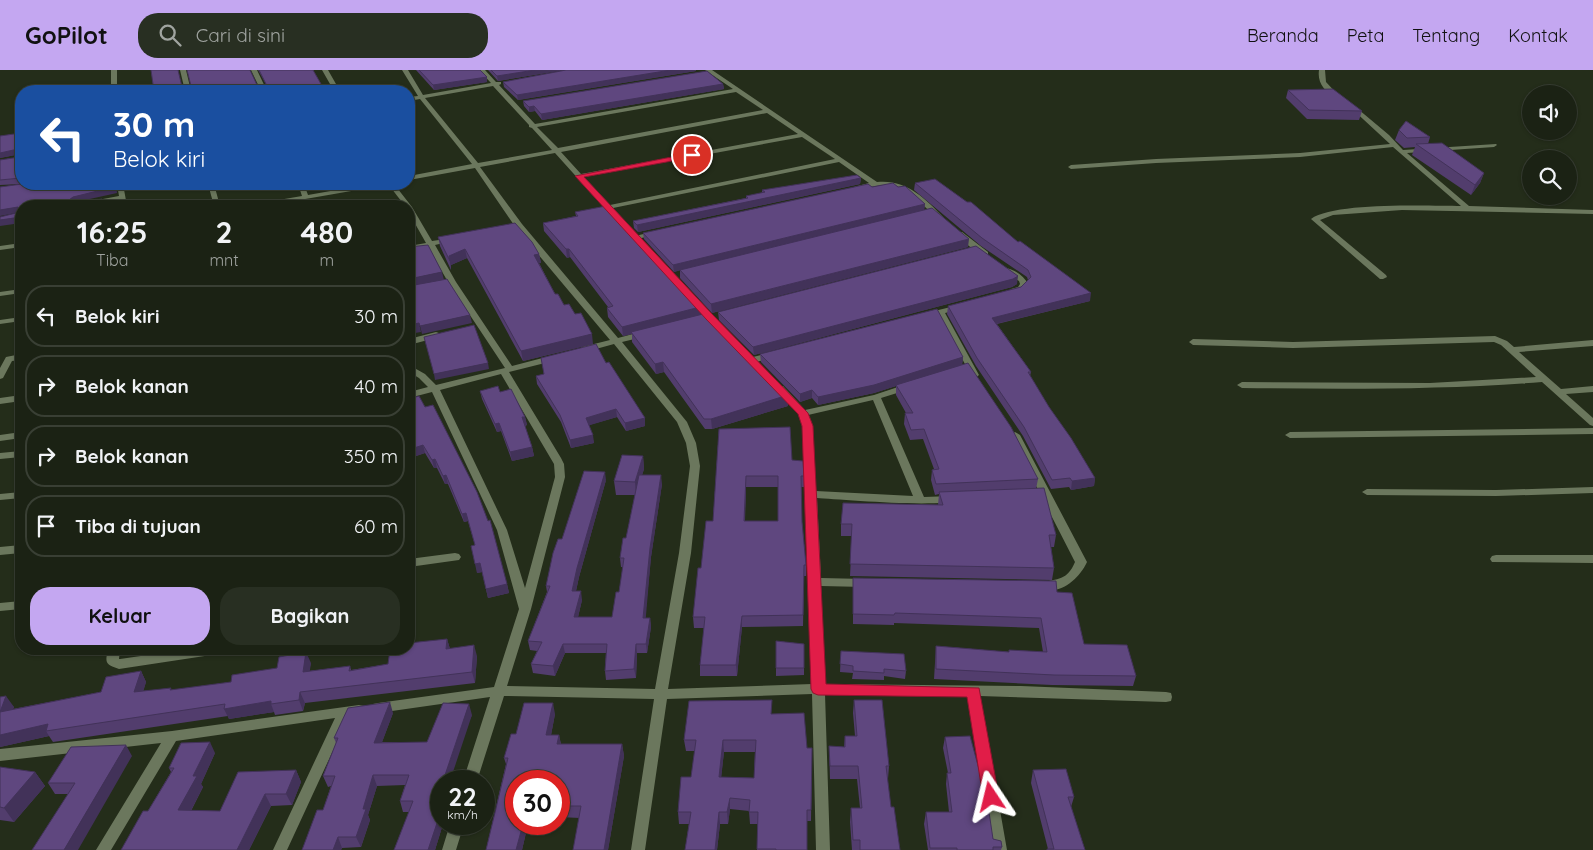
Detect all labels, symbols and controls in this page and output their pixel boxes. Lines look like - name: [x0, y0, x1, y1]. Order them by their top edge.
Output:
- search box: [138, 13, 488, 58]
- text: GoPilot: [25, 20, 108, 50]
- icon: search: [156, 21, 184, 49]
- text: Cari di sini: [196, 23, 285, 47]
- text: Beranda: [1247, 24, 1319, 47]
- text: Peta: [1347, 24, 1384, 47]
- text: Tentang: [1412, 24, 1480, 47]
- text: Kontak: [1508, 24, 1568, 47]
- map controls: [1522, 85, 1577, 205]
- button: sound: [1522, 85, 1577, 140]
- text: 30 m: [113, 102, 195, 146]
- icon: left: [30, 105, 95, 170]
- pin: [671, 134, 713, 176]
- icon: arrive: [678, 141, 706, 169]
- text: Belok kiri: [113, 145, 205, 173]
- button: search: [1522, 150, 1577, 205]
- text: 16:25: [77, 213, 148, 251]
- text: 2: [216, 213, 233, 251]
- text: 480: [301, 213, 353, 251]
- text: Tiba: [96, 250, 128, 270]
- text: mnt: [210, 250, 239, 270]
- text: m: [320, 250, 334, 270]
- icon: left: [32, 302, 60, 330]
- text: Belok kiri: [75, 304, 160, 328]
- text: 30 m: [354, 304, 398, 328]
- icon: right: [32, 372, 60, 400]
- text: Belok kanan: [75, 374, 189, 398]
- text: 40 m: [354, 374, 398, 398]
- icon: right: [32, 442, 60, 470]
- text: Belok kanan: [75, 444, 189, 468]
- text: 350 m: [344, 444, 398, 468]
- icon: arrive: [32, 512, 60, 540]
- text: Tiba di tujuan: [75, 514, 201, 538]
- text: 60 m: [354, 514, 398, 538]
- button: Keluar: [30, 587, 210, 645]
- button: Bagikan: [220, 587, 400, 645]
- speed limit sign: 30: [505, 770, 570, 835]
- position arrow: [964, 770, 1016, 822]
- text: 22: [448, 781, 477, 812]
- text: km/h: [447, 807, 478, 822]

